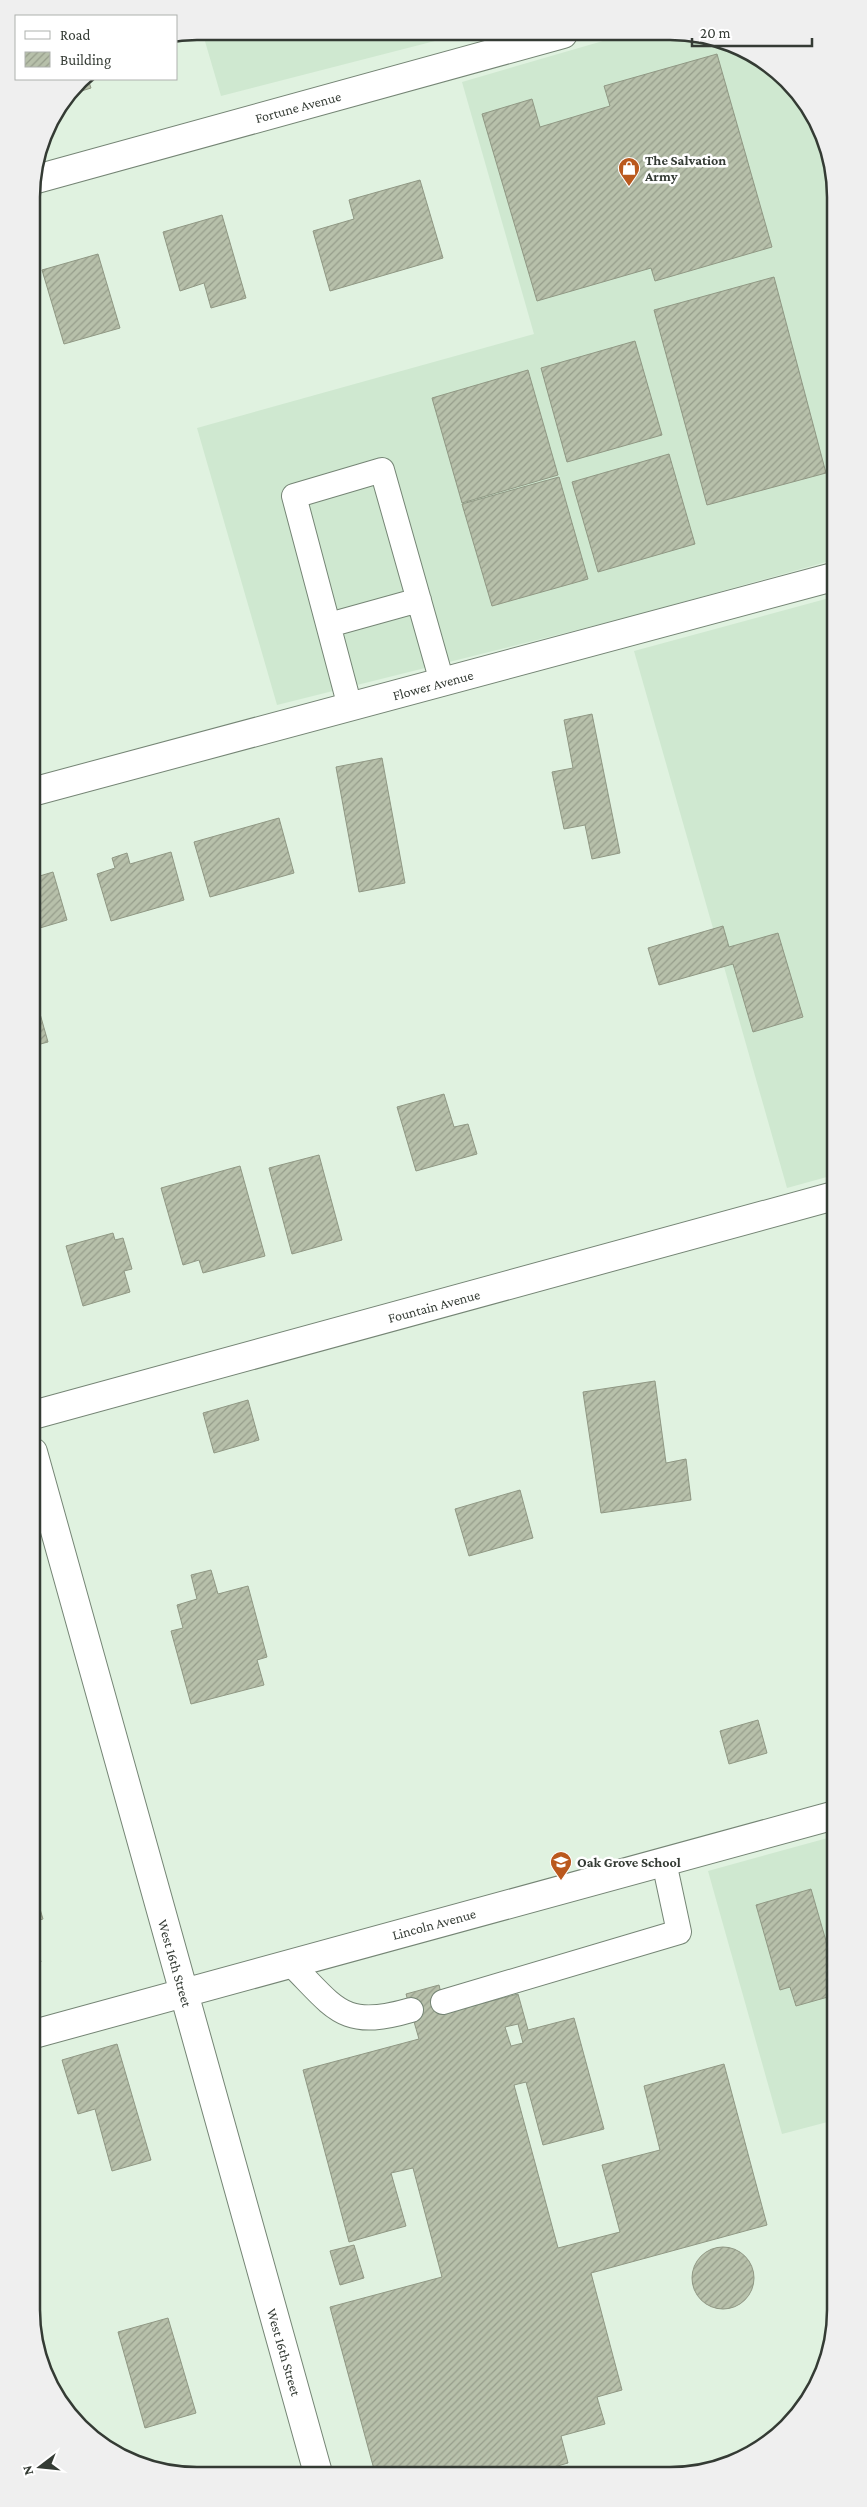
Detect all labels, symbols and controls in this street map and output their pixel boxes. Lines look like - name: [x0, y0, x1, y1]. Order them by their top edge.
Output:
- legend: [15, 15, 178, 80]
- scale bar: [692, 15, 812, 47]
- text: 20 m: [700, 25, 731, 41]
- text: Road: [60, 27, 91, 43]
- text: Building: [60, 52, 111, 69]
- street label: Fortune Avenue: [253, 88, 343, 126]
- place label: The Salvation Army: [644, 152, 726, 184]
- shop icon: The Salvation Army: [617, 156, 641, 187]
- street label: Flower Avenue: [391, 667, 475, 703]
- street label: Fountain Avenue: [386, 1286, 482, 1326]
- school or university icon: Oak Grove School: [549, 1850, 573, 1881]
- place label: Oak Grove School: [577, 1854, 681, 1870]
- street label: Lincoln Avenue: [390, 1905, 478, 1943]
- street label: West 16th Street: [155, 1917, 195, 2009]
- street label: West 16th Street: [264, 2306, 304, 2398]
- north arrow: [15, 2442, 65, 2492]
- text: N: [18, 2463, 37, 2477]

